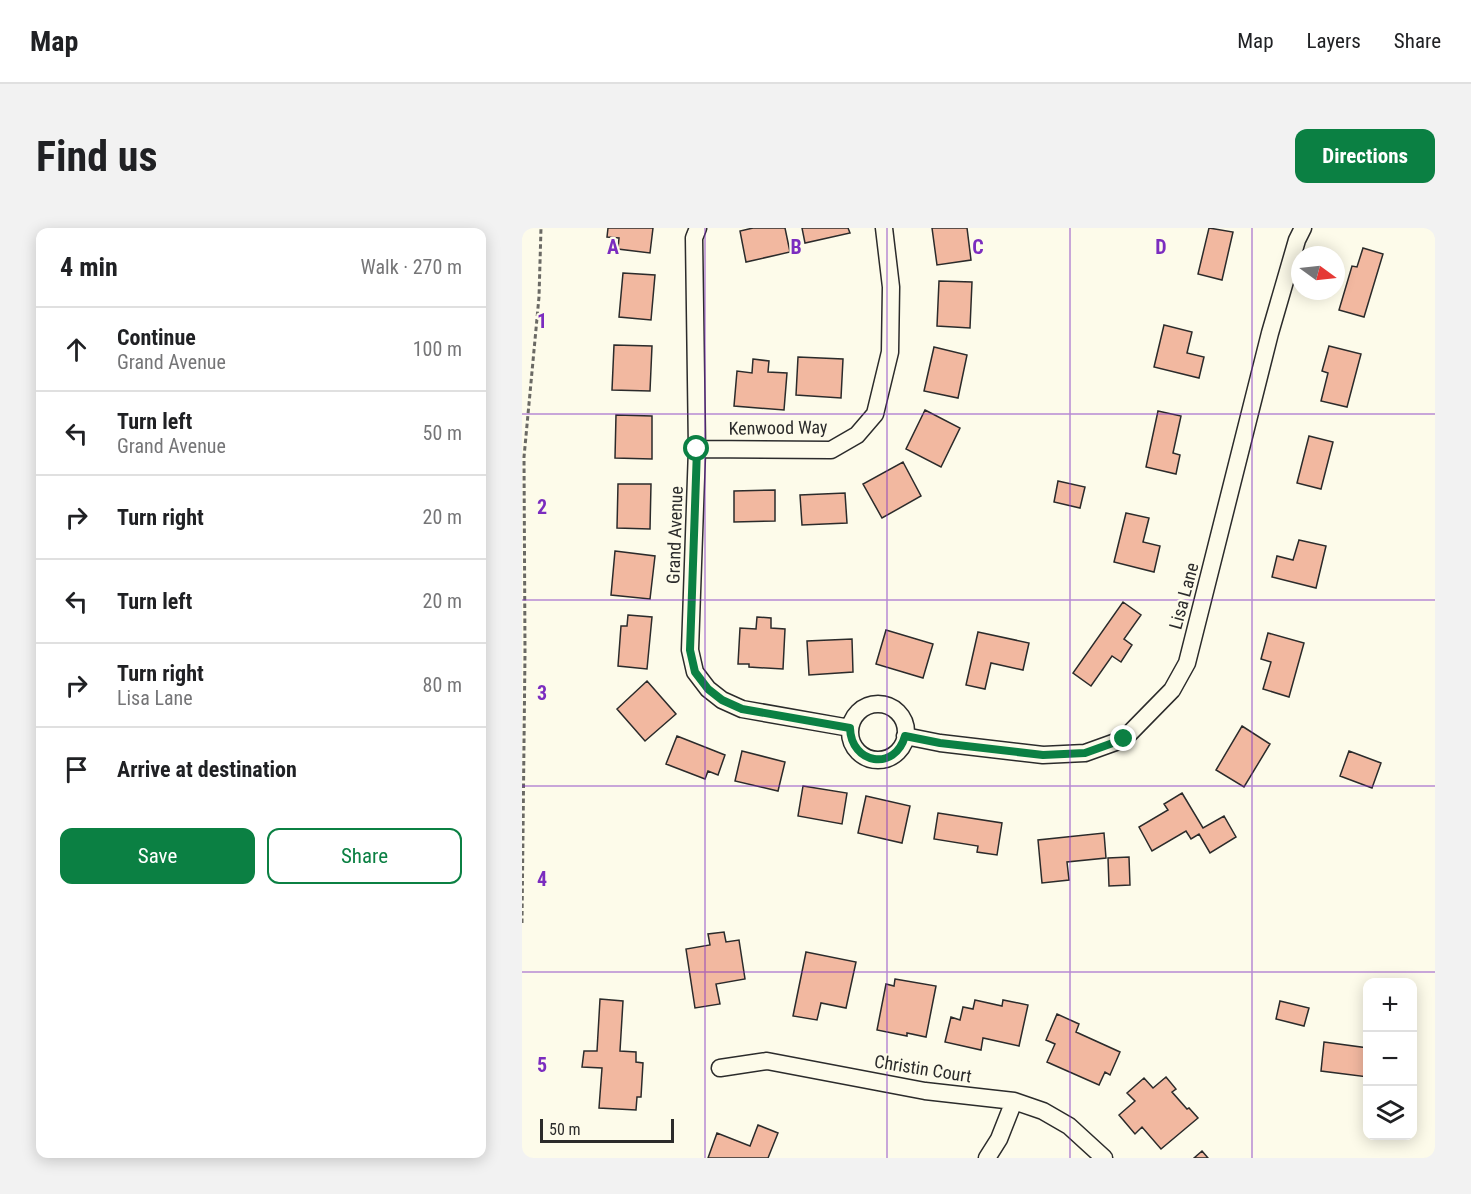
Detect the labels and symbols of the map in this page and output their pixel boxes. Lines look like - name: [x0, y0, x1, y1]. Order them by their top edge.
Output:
- text: A: [607, 235, 619, 259]
- text: B: [790, 235, 802, 259]
- text: C: [972, 235, 984, 259]
- text: D: [1155, 235, 1167, 259]
- north arrow: [1291, 246, 1345, 300]
- text: 1: [537, 309, 547, 333]
- street label: Kenwood Way: [728, 416, 828, 439]
- route start: [683, 435, 709, 461]
- street label: Grand Avenue: [662, 486, 687, 584]
- text: 2: [537, 495, 547, 519]
- street label: Lisa Lane: [1165, 560, 1202, 631]
- text: 3: [537, 681, 547, 705]
- route end: [1110, 725, 1136, 751]
- text: 4: [537, 867, 547, 891]
- street label: Christin Court: [873, 1050, 973, 1087]
- text: 5: [537, 1053, 547, 1077]
- scale bar: [540, 1116, 674, 1144]

